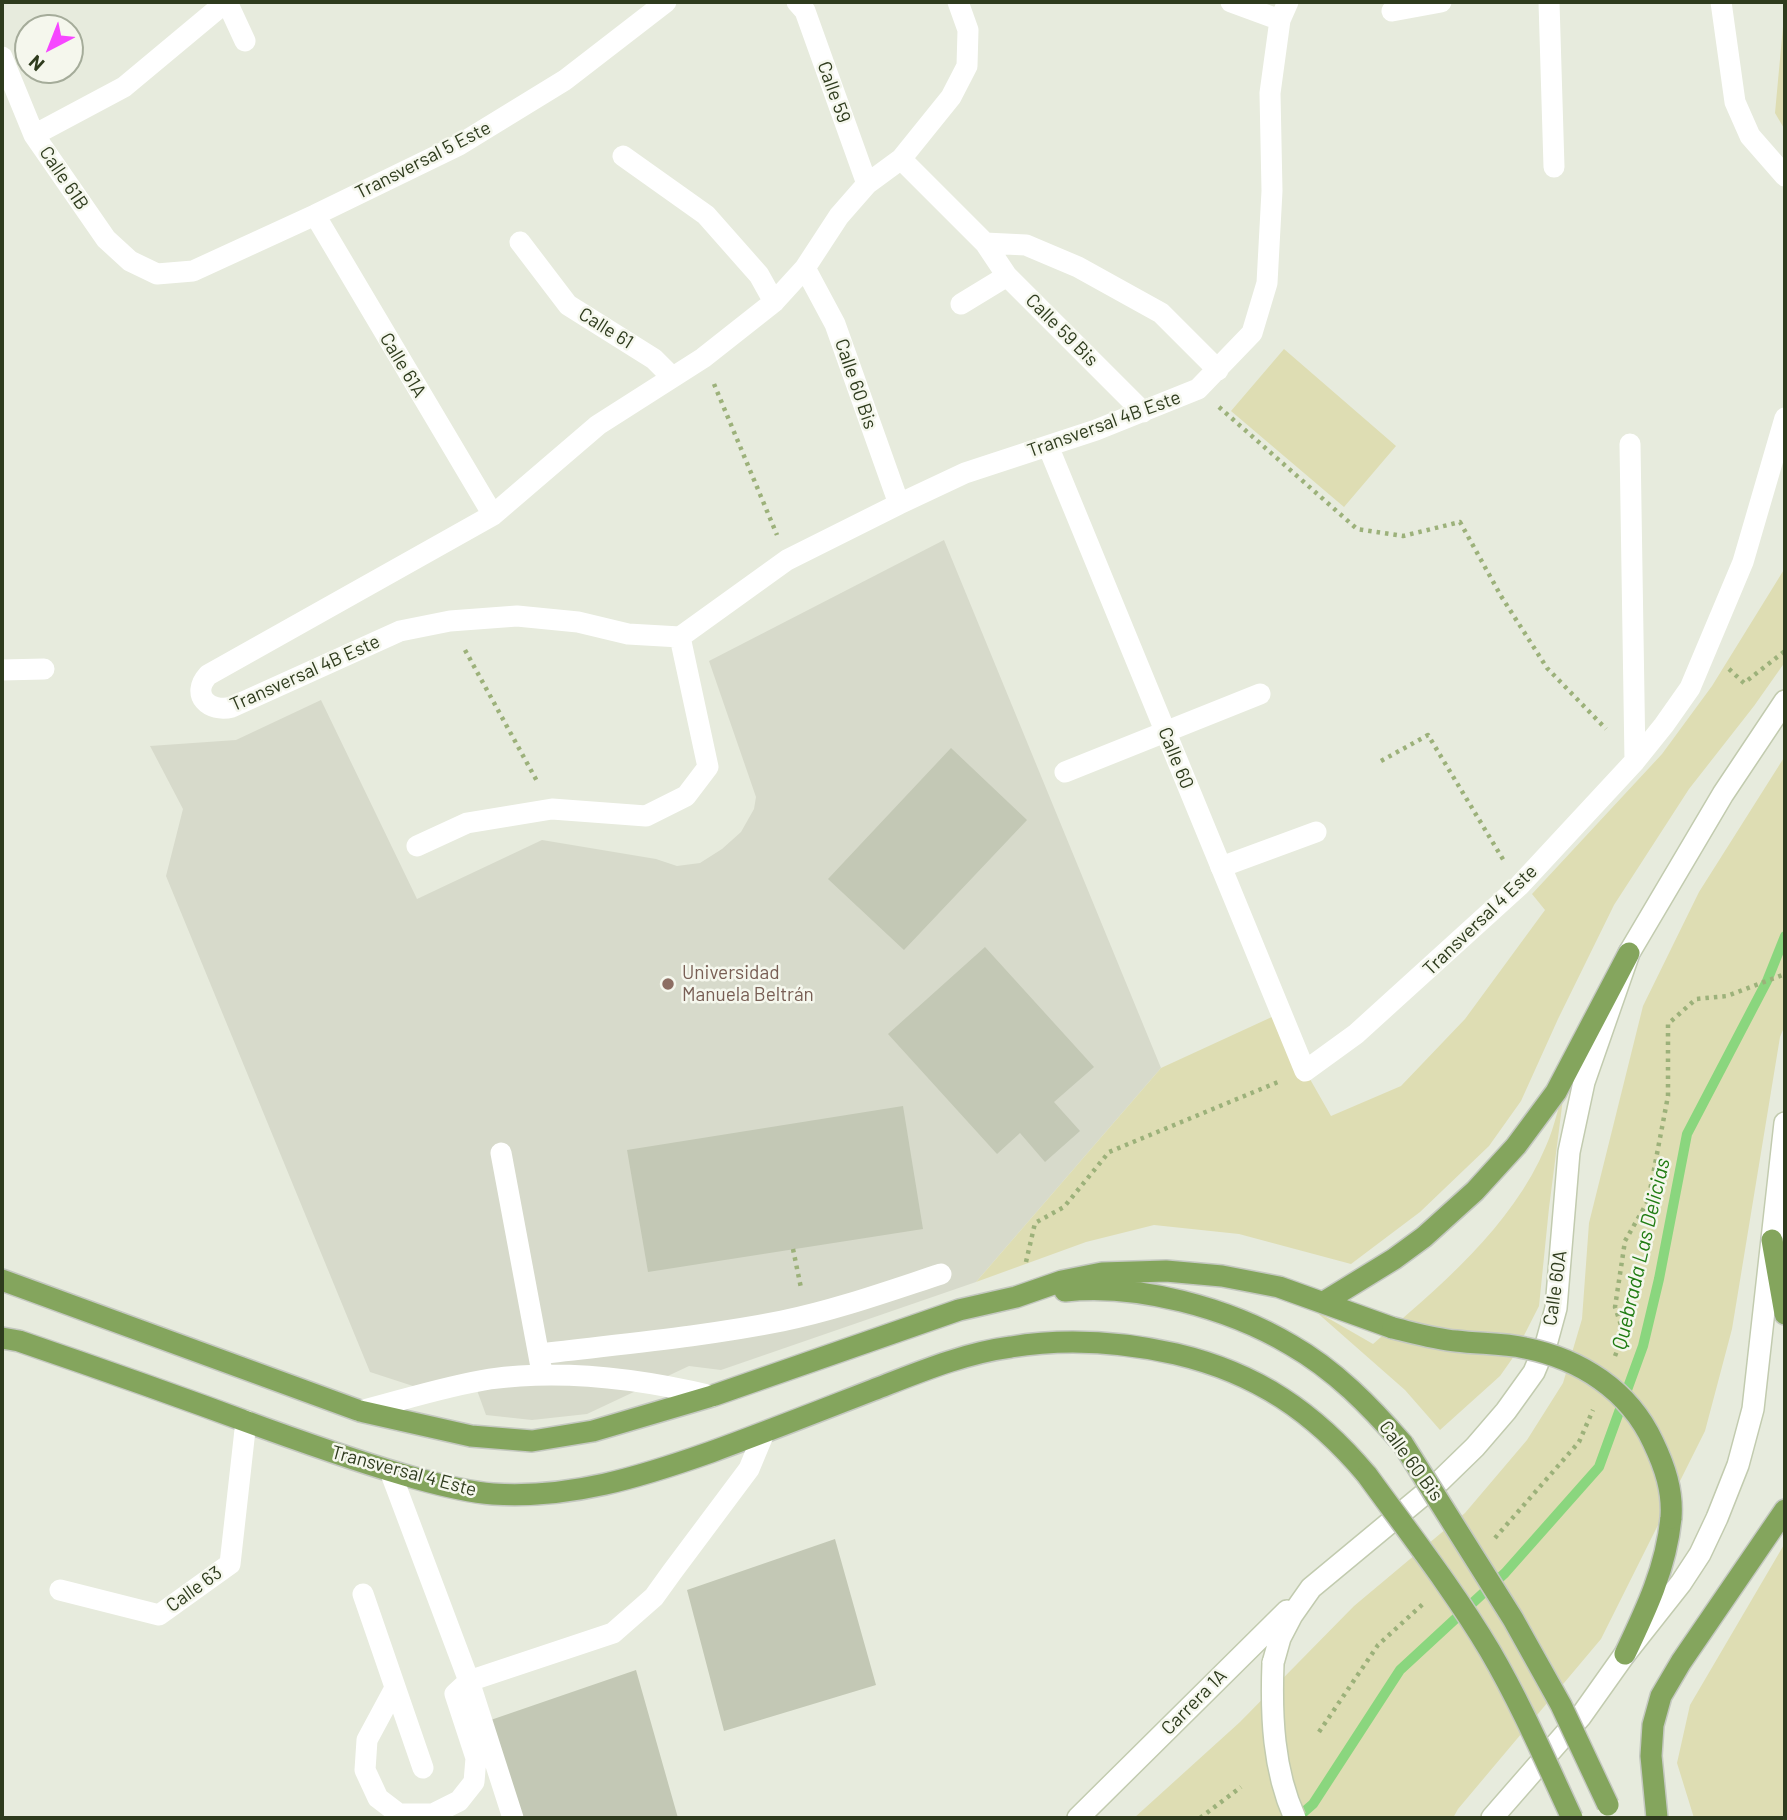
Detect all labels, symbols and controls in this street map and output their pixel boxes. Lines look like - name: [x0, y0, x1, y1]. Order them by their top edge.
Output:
- north arrow: [14, 14, 84, 84]
- text: N: [24, 51, 48, 76]
- street label: Calle 59: [812, 58, 856, 126]
- street label: Transversal 5 Este: [352, 116, 494, 204]
- street label: Calle 61B: [34, 142, 94, 214]
- street label: Calle 59 Bis: [1021, 289, 1103, 371]
- street label: Calle 61: [575, 302, 637, 354]
- street label: Calle 61A: [375, 329, 431, 401]
- street label: Calle 60 Bis: [830, 336, 882, 432]
- street label: Transversal 4B Este: [1024, 386, 1184, 462]
- street label: Transversal 4B Este: [227, 630, 383, 716]
- street label: Calle 60: [1153, 724, 1199, 792]
- street label: Transversal 4 Este: [1418, 860, 1542, 980]
- place label: Universidad Manuela Beltrán: [682, 962, 814, 1006]
- marker: Universidad Manuela Beltrán: [660, 976, 676, 992]
- water label: Quebrada Las Delicias: [1607, 1156, 1675, 1352]
- street label: Calle 60A: [1538, 1249, 1572, 1327]
- street label: Calle 60 Bis: [1374, 1416, 1448, 1506]
- street label: Transversal 4 Este: [329, 1441, 479, 1501]
- street label: Calle 63: [162, 1561, 226, 1617]
- street label: Carrera 1A: [1156, 1664, 1232, 1740]

